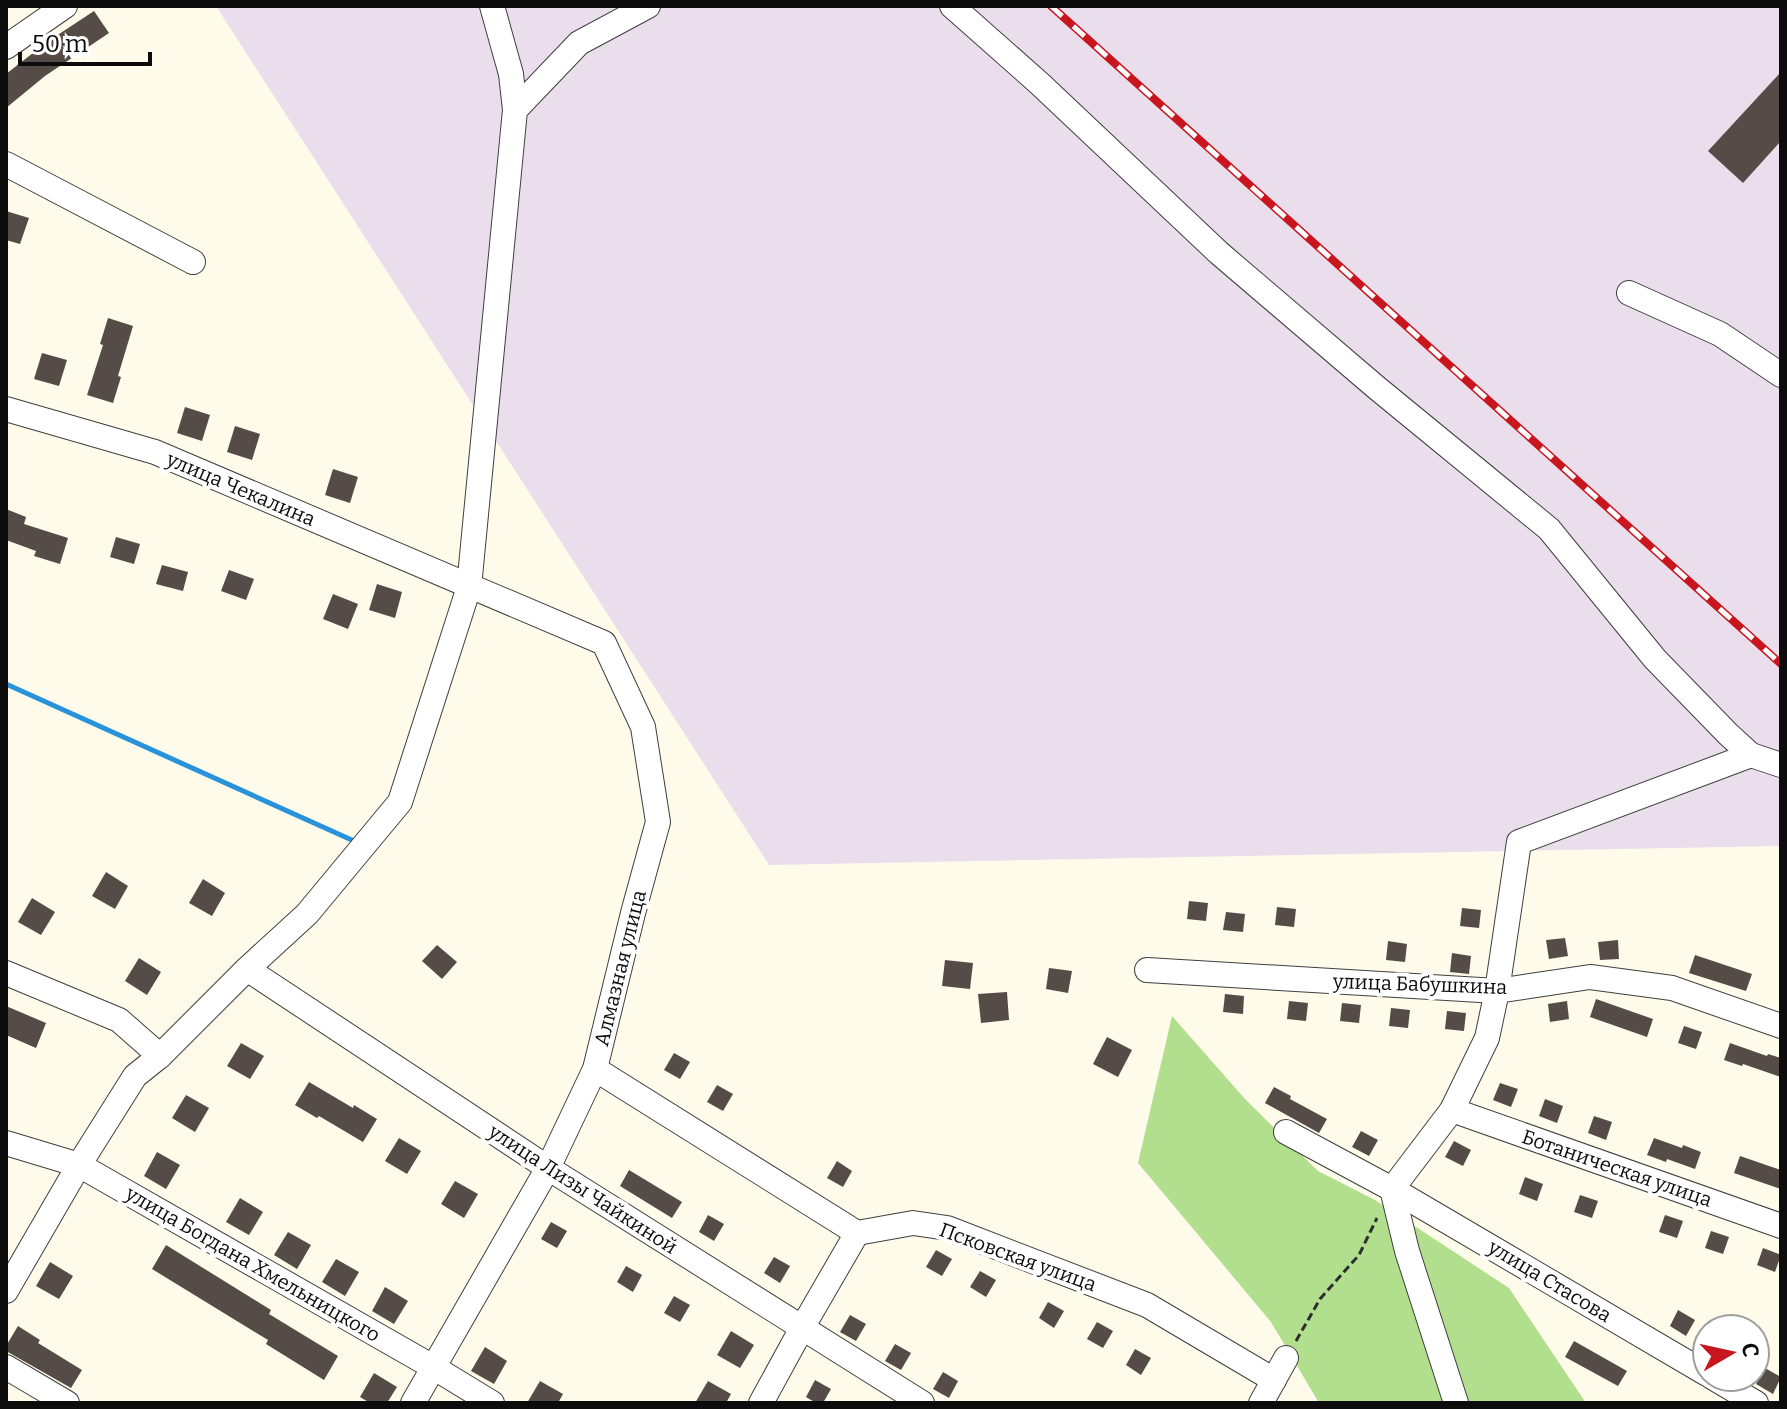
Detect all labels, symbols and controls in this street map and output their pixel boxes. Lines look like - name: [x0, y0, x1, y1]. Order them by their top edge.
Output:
- scale bar: [20, 16, 150, 66]
- text: 50 m: [32, 30, 88, 58]
- street label: улица Чекалина: [162, 446, 319, 531]
- street label: Алмазная улица: [589, 888, 651, 1048]
- street label: улица Бабушкина: [1332, 969, 1508, 999]
- street label: улица Лизы Чайкиной: [483, 1118, 682, 1259]
- street label: Ботаническая улица: [1519, 1124, 1715, 1212]
- street label: улица Богдана Хмельницкого: [121, 1181, 384, 1347]
- street label: Псковская улица: [936, 1217, 1100, 1297]
- street label: улица Стасова: [1483, 1234, 1616, 1327]
- north arrow: [1691, 1313, 1771, 1393]
- text: С: [1736, 1341, 1765, 1359]

